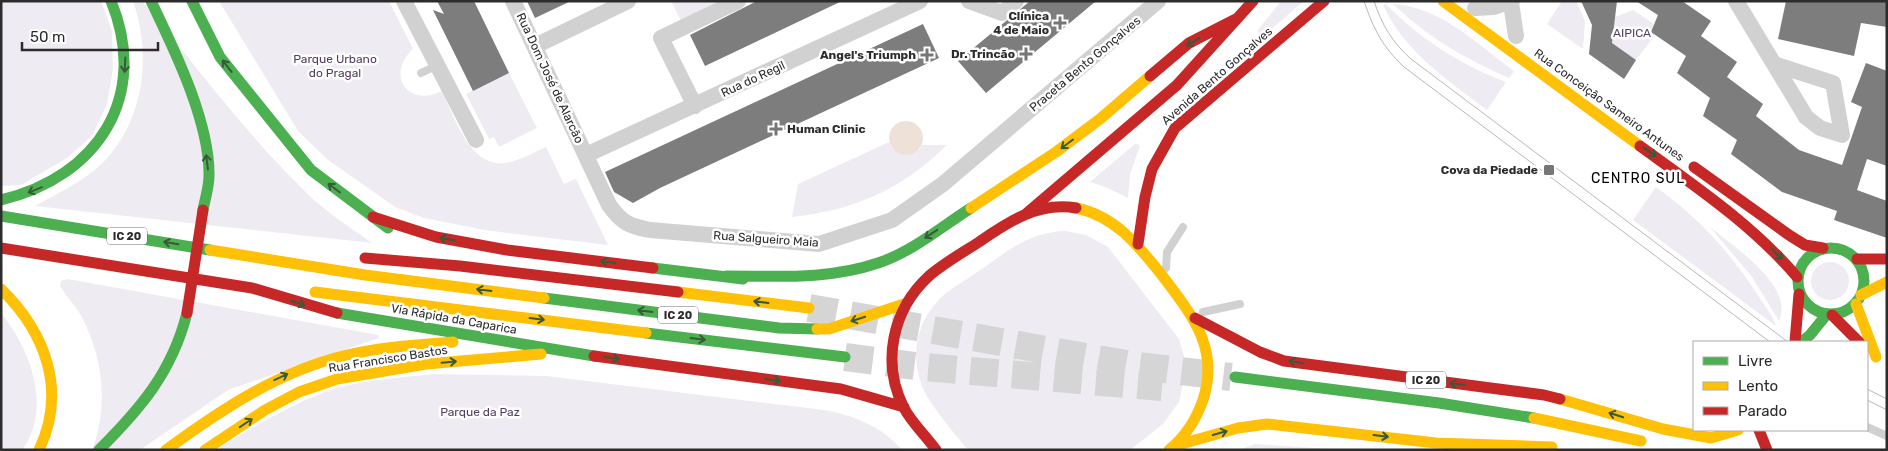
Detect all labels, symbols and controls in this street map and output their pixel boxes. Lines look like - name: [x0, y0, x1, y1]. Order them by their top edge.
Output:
- place label: Clínica 4 de Maio: [993, 9, 1049, 37]
- street label: Rua Dom José de Alarcão: [514, 11, 586, 146]
- street label: Praceta Bento Gonçalves: [1027, 13, 1143, 115]
- marker: Clínica 4 de Maio: [1053, 16, 1067, 30]
- scale bar: [22, 20, 159, 52]
- street label: Avenida Bento Gonçalves: [1159, 24, 1275, 128]
- park label: AIPICA: [1613, 26, 1651, 40]
- text: 50 m: [30, 28, 65, 46]
- one-way arrow: [1186, 38, 1200, 48]
- street label: Rua Conceição Sameiro Antunes: [1531, 46, 1687, 164]
- place label: Dr. Trincão: [951, 47, 1015, 61]
- marker: Dr. Trincão: [1019, 47, 1033, 61]
- place label: Angel's Triumph: [820, 48, 916, 62]
- marker: Angel's Triumph: [920, 48, 934, 62]
- park label: Parque Urbano do Pragal: [293, 52, 377, 80]
- one-way arrow: [120, 57, 129, 73]
- street label: Rua do Regil: [719, 58, 787, 100]
- one-way arrow: [222, 59, 232, 73]
- marker: Human Clinic: [769, 122, 783, 136]
- place label: Human Clinic: [787, 122, 866, 136]
- one-way arrow: [1061, 139, 1074, 150]
- one-way arrow: [1643, 147, 1657, 157]
- one-way arrow: [202, 154, 212, 170]
- place label: Cova da Piedade: [1441, 163, 1538, 177]
- marker: Cova da Piedade: [1542, 163, 1556, 177]
- district label: CENTRO SUL: [1591, 170, 1685, 187]
- one-way arrow: [328, 182, 341, 193]
- one-way arrow: [28, 186, 43, 195]
- road number: IC 20: [107, 228, 147, 245]
- street label: Rua Salgueiro Maia: [713, 228, 819, 250]
- one-way arrow: [925, 229, 939, 239]
- one-way arrow: [440, 233, 456, 243]
- one-way arrow: [163, 237, 179, 247]
- one-way arrow: [1770, 248, 1783, 260]
- one-way arrow: [600, 257, 616, 267]
- one-way arrow: [477, 285, 493, 295]
- one-way arrow: [753, 297, 769, 307]
- one-way arrow: [290, 299, 306, 308]
- street label: Via Rápida da Caparica: [390, 301, 518, 337]
- one-way arrow: [638, 306, 654, 316]
- road number: IC 20: [658, 306, 698, 324]
- one-way arrow: [529, 314, 545, 324]
- one-way arrow: [850, 315, 866, 325]
- one-way arrow: [690, 334, 706, 344]
- legend: [1693, 341, 1868, 431]
- street label: Rua Francisco Bastos: [327, 343, 449, 375]
- text: Livre: [1738, 352, 1772, 370]
- one-way arrow: [604, 354, 620, 364]
- one-way arrow: [441, 357, 457, 367]
- one-way arrow: [1289, 357, 1305, 367]
- one-way arrow: [273, 372, 288, 382]
- road number: IC 20: [1406, 372, 1446, 388]
- one-way arrow: [765, 375, 781, 385]
- text: Lento: [1738, 377, 1778, 395]
- one-way arrow: [1450, 379, 1466, 389]
- text: Parado: [1738, 402, 1787, 420]
- park label: Parque da Paz: [440, 405, 520, 419]
- one-way arrow: [1609, 409, 1625, 419]
- one-way arrow: [238, 418, 252, 428]
- one-way arrow: [1212, 427, 1228, 437]
- one-way arrow: [1373, 431, 1389, 441]

